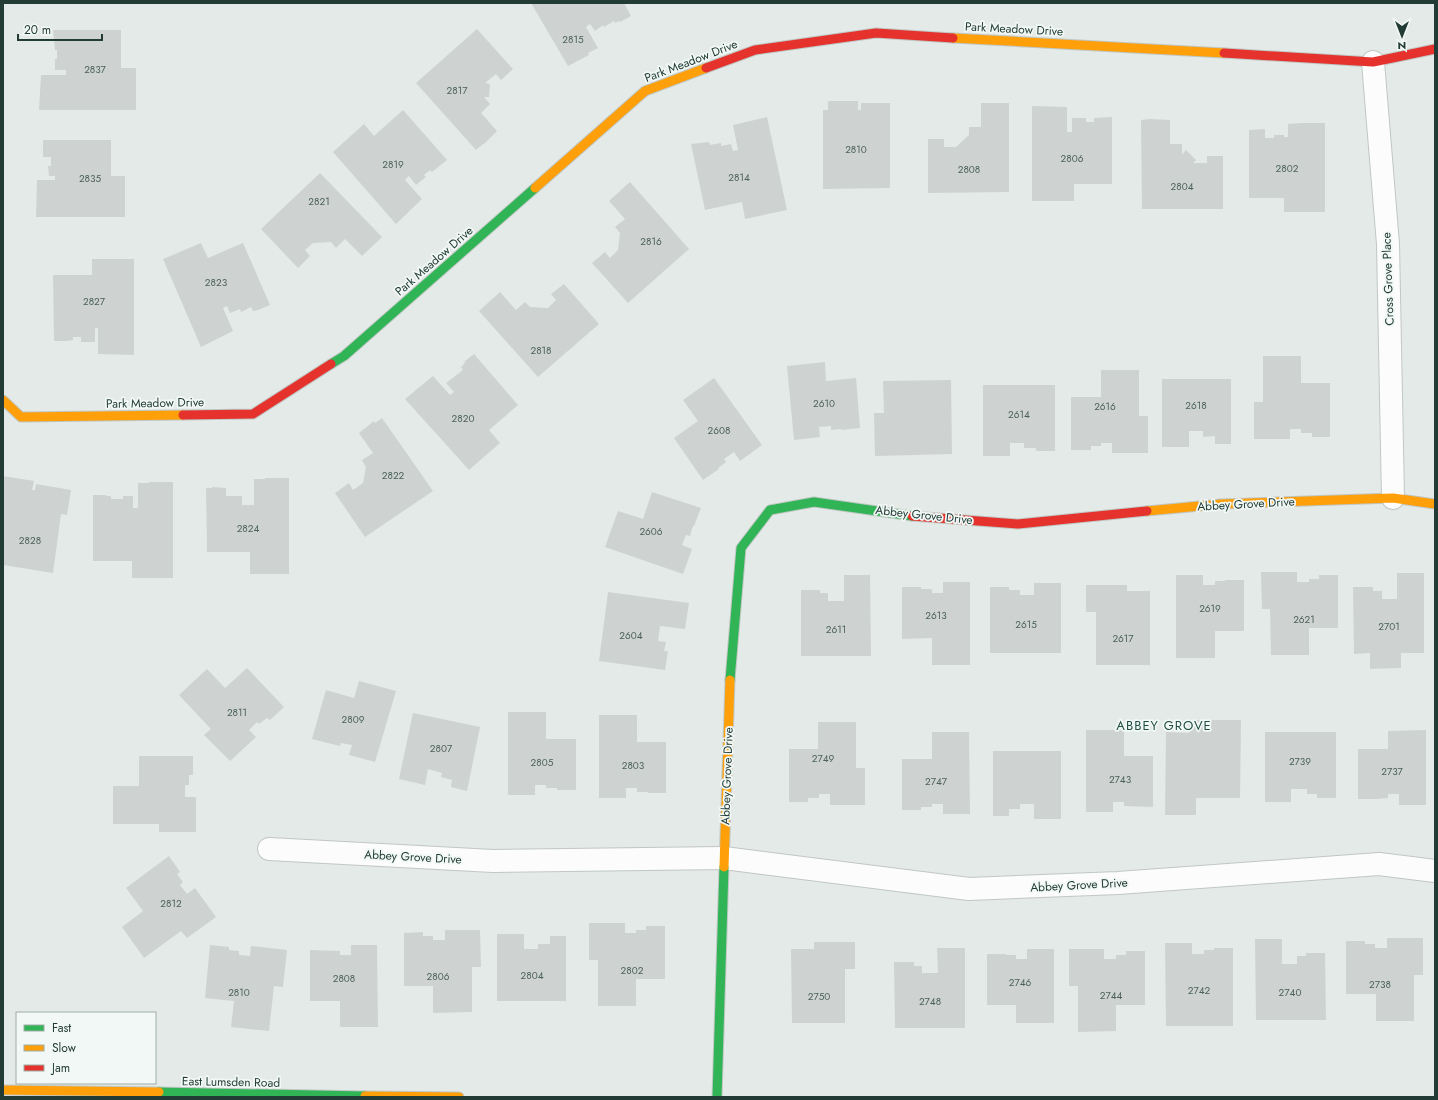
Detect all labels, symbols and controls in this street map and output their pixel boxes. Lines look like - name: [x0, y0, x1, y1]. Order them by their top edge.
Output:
- scale bar: [18, 16, 102, 42]
- north arrow: [1382, 16, 1422, 56]
- street label: Park Meadow Drive: [964, 17, 1064, 41]
- text: 20 m: [24, 21, 51, 39]
- house number: 2815: [562, 32, 584, 47]
- street label: Park Meadow Drive: [642, 35, 740, 87]
- text: N: [1398, 38, 1406, 54]
- house number: 2837: [84, 62, 107, 77]
- house number: 2817: [447, 83, 468, 98]
- house number: 2810: [845, 142, 867, 157]
- house number: 2806: [1061, 151, 1084, 166]
- house number: 2819: [382, 157, 404, 172]
- house number: 2802: [1276, 161, 1299, 176]
- house number: 2808: [958, 162, 980, 177]
- house number: 2814: [728, 170, 750, 185]
- house number: 2835: [79, 171, 101, 186]
- house number: 2804: [1171, 179, 1194, 194]
- house number: 2821: [308, 194, 330, 209]
- street label: Park Meadow Drive: [391, 222, 477, 300]
- street label: Cross Grove Place: [1377, 232, 1399, 326]
- house number: 2816: [640, 234, 662, 249]
- house number: 2823: [205, 275, 228, 290]
- house number: 2827: [83, 294, 106, 309]
- house number: 2818: [530, 343, 552, 358]
- street label: Park Meadow Drive: [106, 393, 204, 413]
- house number: 2610: [813, 396, 835, 411]
- house number: 2618: [1185, 398, 1207, 413]
- house number: 2616: [1094, 399, 1116, 414]
- house number: 2614: [1008, 407, 1030, 422]
- house number: 2820: [452, 411, 474, 426]
- house number: 2608: [708, 423, 730, 438]
- house number: 2822: [382, 468, 405, 483]
- street label: Abbey Grove Drive: [1197, 492, 1295, 516]
- street label: Abbey Grove Drive: [874, 501, 974, 529]
- house number: 2824: [237, 521, 260, 536]
- house number: 2606: [639, 524, 663, 539]
- house number: 2828: [19, 533, 41, 548]
- house number: 2619: [1199, 601, 1221, 616]
- house number: 2613: [925, 608, 947, 623]
- house number: 2621: [1293, 612, 1315, 627]
- house number: 2615: [1015, 617, 1037, 632]
- house number: 2701: [1378, 619, 1400, 634]
- house number: 2611: [826, 622, 846, 637]
- house number: 2604: [619, 628, 643, 643]
- house number: 2617: [1112, 631, 1134, 646]
- house number: 2811: [227, 705, 247, 720]
- house number: 2809: [342, 712, 365, 727]
- district label: ABBEY GROVE: [1116, 716, 1212, 735]
- street label: Abbey Grove Drive: [716, 727, 738, 825]
- house number: 2807: [430, 741, 453, 756]
- house number: 2749: [812, 751, 835, 766]
- house number: 2739: [1289, 754, 1311, 769]
- house number: 2805: [531, 755, 554, 770]
- house number: 2803: [622, 758, 645, 773]
- house number: 2737: [1381, 764, 1404, 779]
- house number: 2743: [1109, 772, 1132, 787]
- house number: 2747: [925, 774, 948, 789]
- street label: Abbey Grove Drive: [364, 845, 462, 869]
- street label: Abbey Grove Drive: [1030, 873, 1128, 897]
- house number: 2812: [160, 896, 182, 911]
- house number: 2802: [621, 963, 644, 978]
- house number: 2804: [521, 968, 544, 983]
- house number: 2806: [427, 969, 450, 984]
- house number: 2808: [333, 971, 355, 986]
- house number: 2746: [1009, 975, 1032, 990]
- house number: 2738: [1369, 977, 1391, 992]
- house number: 2742: [1188, 983, 1211, 998]
- house number: 2810: [228, 985, 250, 1000]
- house number: 2740: [1279, 985, 1301, 1000]
- house number: 2744: [1100, 988, 1122, 1003]
- house number: 2750: [808, 989, 830, 1004]
- house number: 2748: [919, 994, 941, 1009]
- legend: [16, 1012, 156, 1084]
- text: Fast: [52, 1019, 71, 1037]
- text: Slow: [52, 1039, 77, 1057]
- text: Jam: [50, 1059, 70, 1077]
- street label: East Lumsden Road: [182, 1072, 280, 1092]

